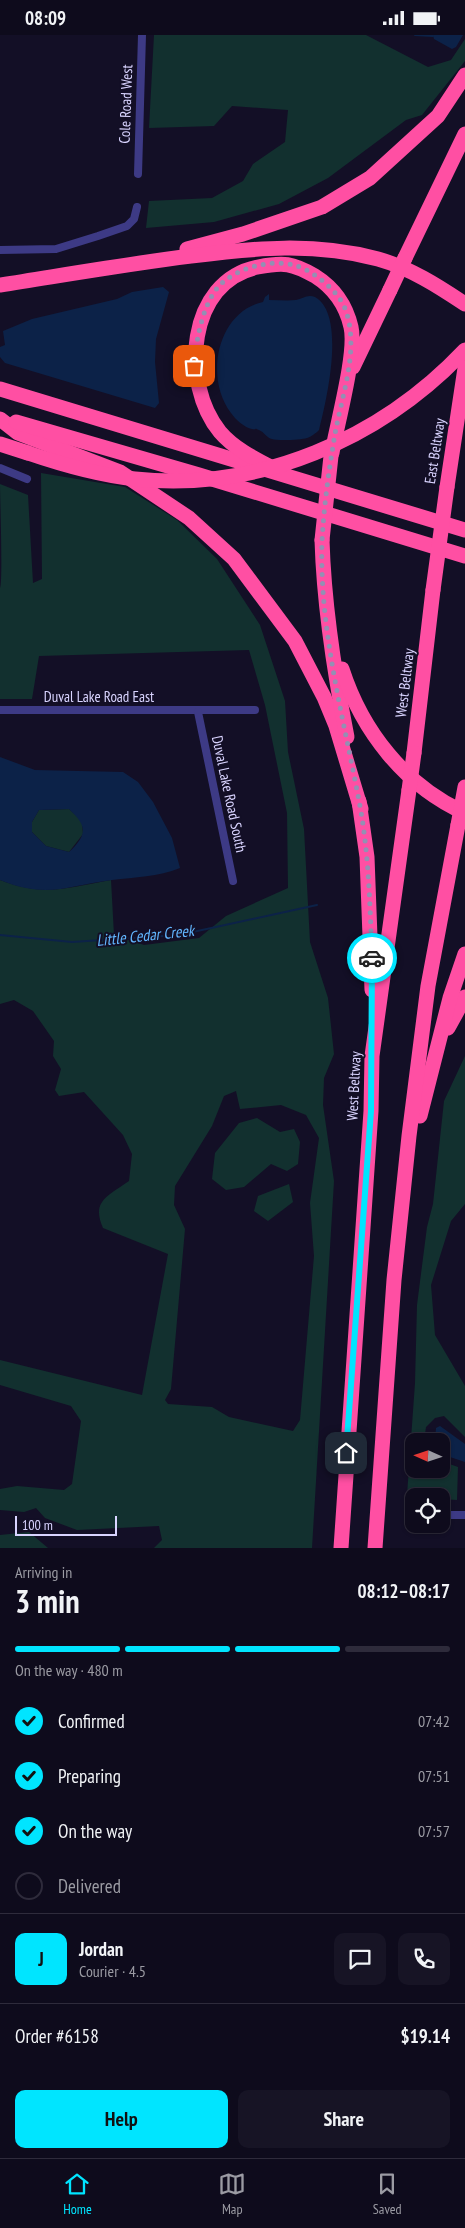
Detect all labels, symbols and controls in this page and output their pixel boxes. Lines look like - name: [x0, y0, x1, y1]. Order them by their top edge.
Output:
- text: 08:09: [25, 6, 66, 30]
- street label: Cole Road West: [115, 64, 136, 144]
- pin: [173, 345, 215, 387]
- icon: bag: [180, 352, 208, 380]
- street label: East Beltway: [420, 416, 449, 485]
- street label: West Beltway: [391, 647, 418, 719]
- street label: Duval Lake Road East: [44, 687, 154, 706]
- street label: Duval Lake Road South: [208, 734, 251, 854]
- water label: Little Cedar Creek: [95, 920, 197, 950]
- courier: [347, 933, 397, 983]
- icon: car: [358, 944, 386, 972]
- street label: West Beltway: [342, 1050, 365, 1121]
- pin: [325, 1432, 367, 1474]
- north arrow: [405, 1433, 450, 1477]
- map controls: [405, 1433, 450, 1533]
- icon: home: [332, 1439, 360, 1467]
- button: locate: [405, 1488, 450, 1533]
- scale bar: [15, 1513, 118, 1536]
- text: 100 m: [22, 1516, 53, 1534]
- text: Arriving in: [15, 1562, 72, 1582]
- text: 08:12–08:17: [357, 1579, 450, 1603]
- text: 3 min: [15, 1580, 80, 1622]
- text: On the way · 480 m: [15, 1660, 123, 1680]
- icon: check: [15, 1707, 43, 1735]
- text: Confirmed: [58, 1709, 125, 1733]
- text: 07:42: [418, 1711, 450, 1731]
- icon: check: [15, 1762, 43, 1790]
- text: Preparing: [58, 1764, 121, 1788]
- text: 07:51: [418, 1766, 450, 1786]
- icon: check: [15, 1817, 43, 1845]
- text: On the way: [58, 1819, 132, 1843]
- text: 07:57: [418, 1821, 450, 1841]
- text: Delivered: [58, 1874, 121, 1898]
- button: chat: [334, 1933, 386, 1985]
- button: phone: [398, 1933, 450, 1985]
- text: Jordan: [79, 1937, 123, 1961]
- text: J: [38, 1947, 44, 1971]
- text: Courier · 4.5: [79, 1961, 146, 1981]
- text: Order #6158: [15, 2024, 99, 2048]
- text: $19.14: [401, 2024, 450, 2048]
- button: Help: [15, 2090, 228, 2148]
- button: Share: [238, 2090, 450, 2148]
- tab: Home: [63, 2170, 92, 2218]
- tab: Map: [218, 2170, 246, 2218]
- tab: Saved: [373, 2170, 402, 2218]

